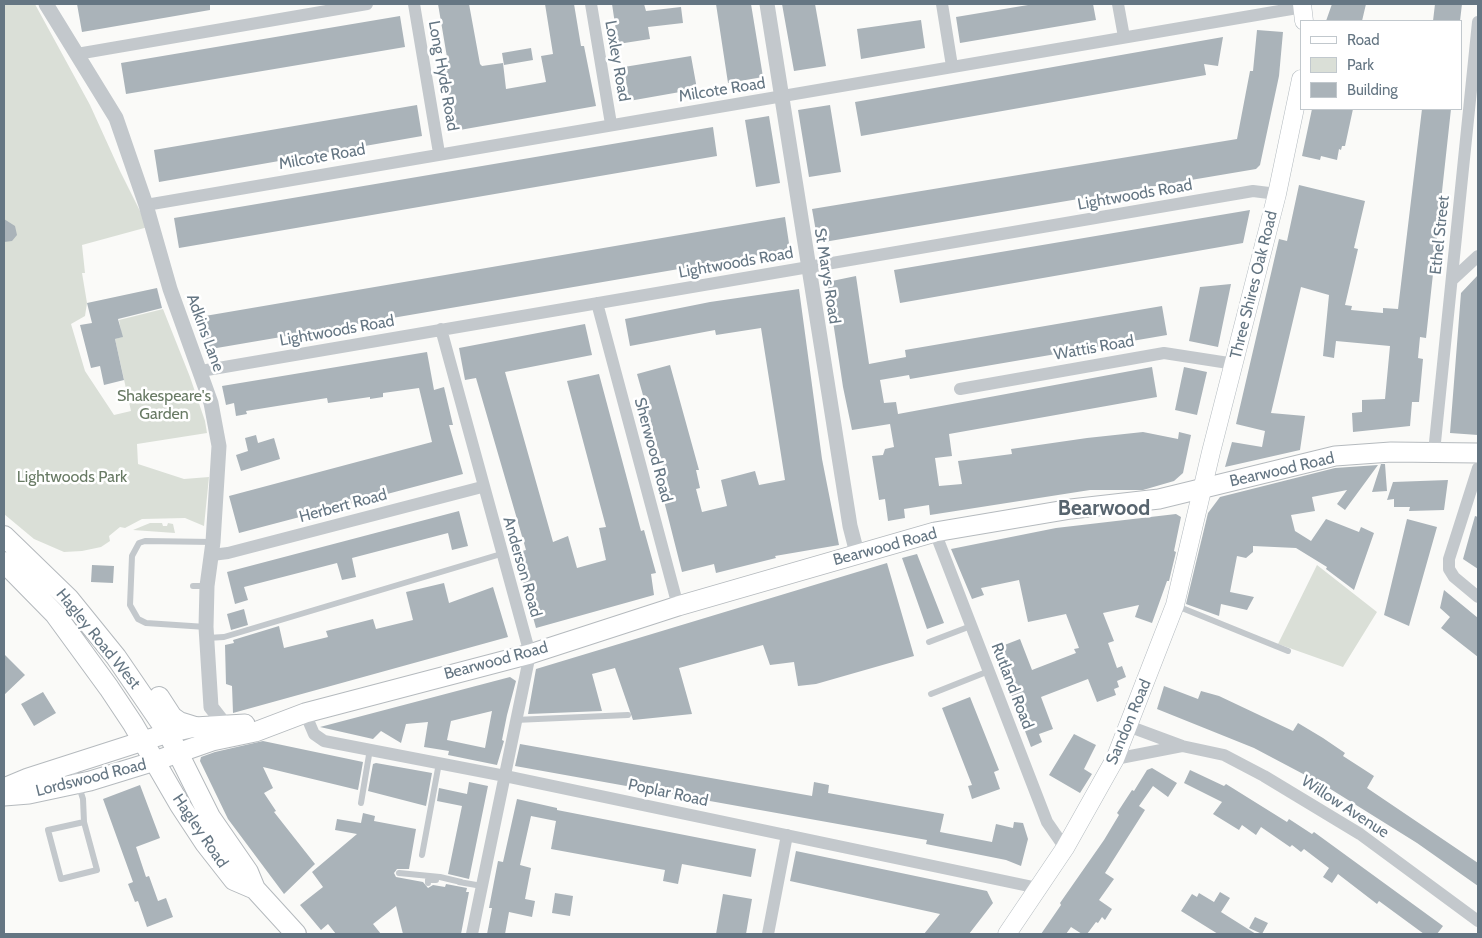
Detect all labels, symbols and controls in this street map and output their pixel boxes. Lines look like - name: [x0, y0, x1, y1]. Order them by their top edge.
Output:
- street label: Long Hyde Road: [424, 19, 462, 133]
- street label: Loxley Road: [600, 19, 634, 103]
- legend: [1300, 20, 1462, 110]
- text: Road: [1347, 31, 1380, 49]
- text: Park: [1347, 56, 1374, 74]
- street label: Milcote Road: [677, 74, 767, 106]
- text: Building: [1347, 81, 1398, 99]
- street label: Milcote Road: [277, 140, 367, 174]
- street label: Lightwoods Road: [1076, 175, 1194, 215]
- street label: Ethel Street: [1426, 195, 1454, 275]
- street label: Three Shires Oak Road: [1226, 209, 1282, 361]
- street label: St Marys Road: [810, 227, 844, 325]
- street label: Lightwoods Road: [677, 243, 795, 283]
- street label: Adkins Lane: [182, 292, 228, 374]
- street label: Lightwoods Road: [278, 311, 396, 351]
- street label: Wattis Road: [1052, 332, 1136, 364]
- park label: Shakespeare's Garden: [117, 386, 211, 424]
- street label: Sherwood Road: [630, 396, 676, 504]
- street label: Bearwood Road: [1228, 449, 1336, 491]
- park label: Lightwoods Park: [17, 467, 127, 487]
- street label: Herbert Road: [297, 485, 389, 527]
- district label: Bearwood: [1058, 496, 1150, 522]
- street label: Anderson Road: [498, 515, 546, 619]
- street label: Bearwood Road: [831, 524, 939, 570]
- street label: Hagley Road West: [52, 585, 144, 693]
- street label: Bearwood Road: [442, 638, 550, 684]
- street label: Rutland Road: [987, 640, 1037, 732]
- street label: Sandon Road: [1102, 676, 1156, 768]
- street label: Lordswood Road: [34, 755, 148, 801]
- street label: Willow Avenue: [1298, 772, 1392, 842]
- street label: Poplar Road: [626, 775, 710, 811]
- street label: Hagley Road: [168, 790, 232, 872]

